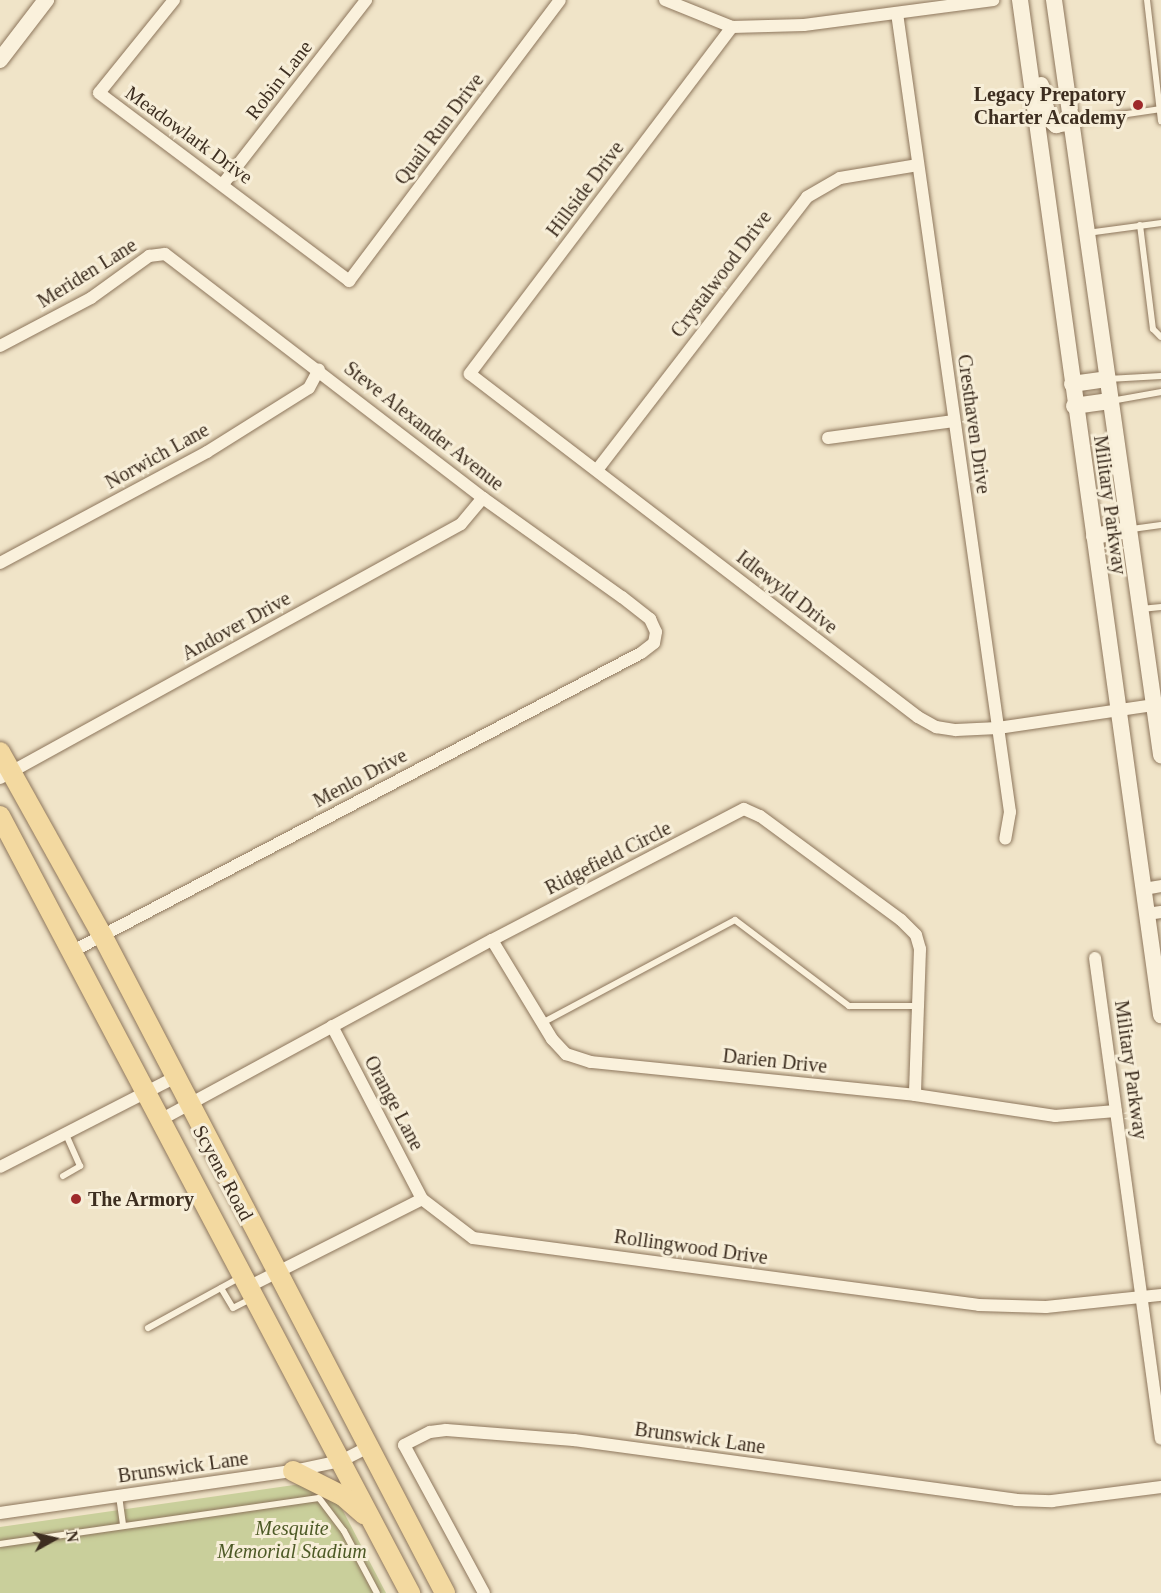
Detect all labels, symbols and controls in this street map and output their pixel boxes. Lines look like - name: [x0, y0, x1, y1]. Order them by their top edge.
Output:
- street label: Robin Lane: [241, 36, 317, 124]
- street label: Quail Run Drive: [389, 69, 489, 189]
- street label: Meadowlark Drive: [121, 81, 257, 189]
- place label: Legacy Prepatory Charter Academy: [972, 82, 1126, 129]
- marker: Legacy Prepatory Charter Academy: [1131, 98, 1145, 112]
- street label: Hillside Drive: [541, 136, 629, 242]
- street label: Crystalwood Drive: [665, 206, 777, 342]
- street label: Meriden Lane: [33, 233, 141, 313]
- street label: Cresthaven Drive: [952, 353, 996, 495]
- street label: Steve Alexander Avenue: [338, 355, 510, 497]
- street label: Norwich Lane: [101, 418, 213, 494]
- street label: Military Parkway: [1088, 434, 1132, 576]
- street label: Idlewyld Drive: [732, 545, 842, 639]
- street label: Andover Drive: [177, 586, 295, 666]
- street label: Menlo Drive: [309, 743, 411, 813]
- street label: Ridgefield Circle: [541, 816, 675, 900]
- street label: Military Parkway: [1109, 999, 1153, 1141]
- street label: Darien Drive: [722, 1044, 828, 1078]
- street label: Orange Lane: [359, 1052, 429, 1154]
- street label: Scyene Road: [188, 1121, 258, 1225]
- place label: The Armory: [88, 1187, 195, 1211]
- marker: The Armory: [69, 1192, 83, 1206]
- street label: Rollingwood Drive: [613, 1224, 769, 1270]
- street label: Brunswick Lane: [633, 1417, 767, 1459]
- street label: Brunswick Lane: [116, 1446, 250, 1488]
- north arrow: [24, 1509, 84, 1569]
- park label: Mesquite Memorial Stadium: [217, 1516, 367, 1563]
- text: N: [63, 1530, 82, 1543]

